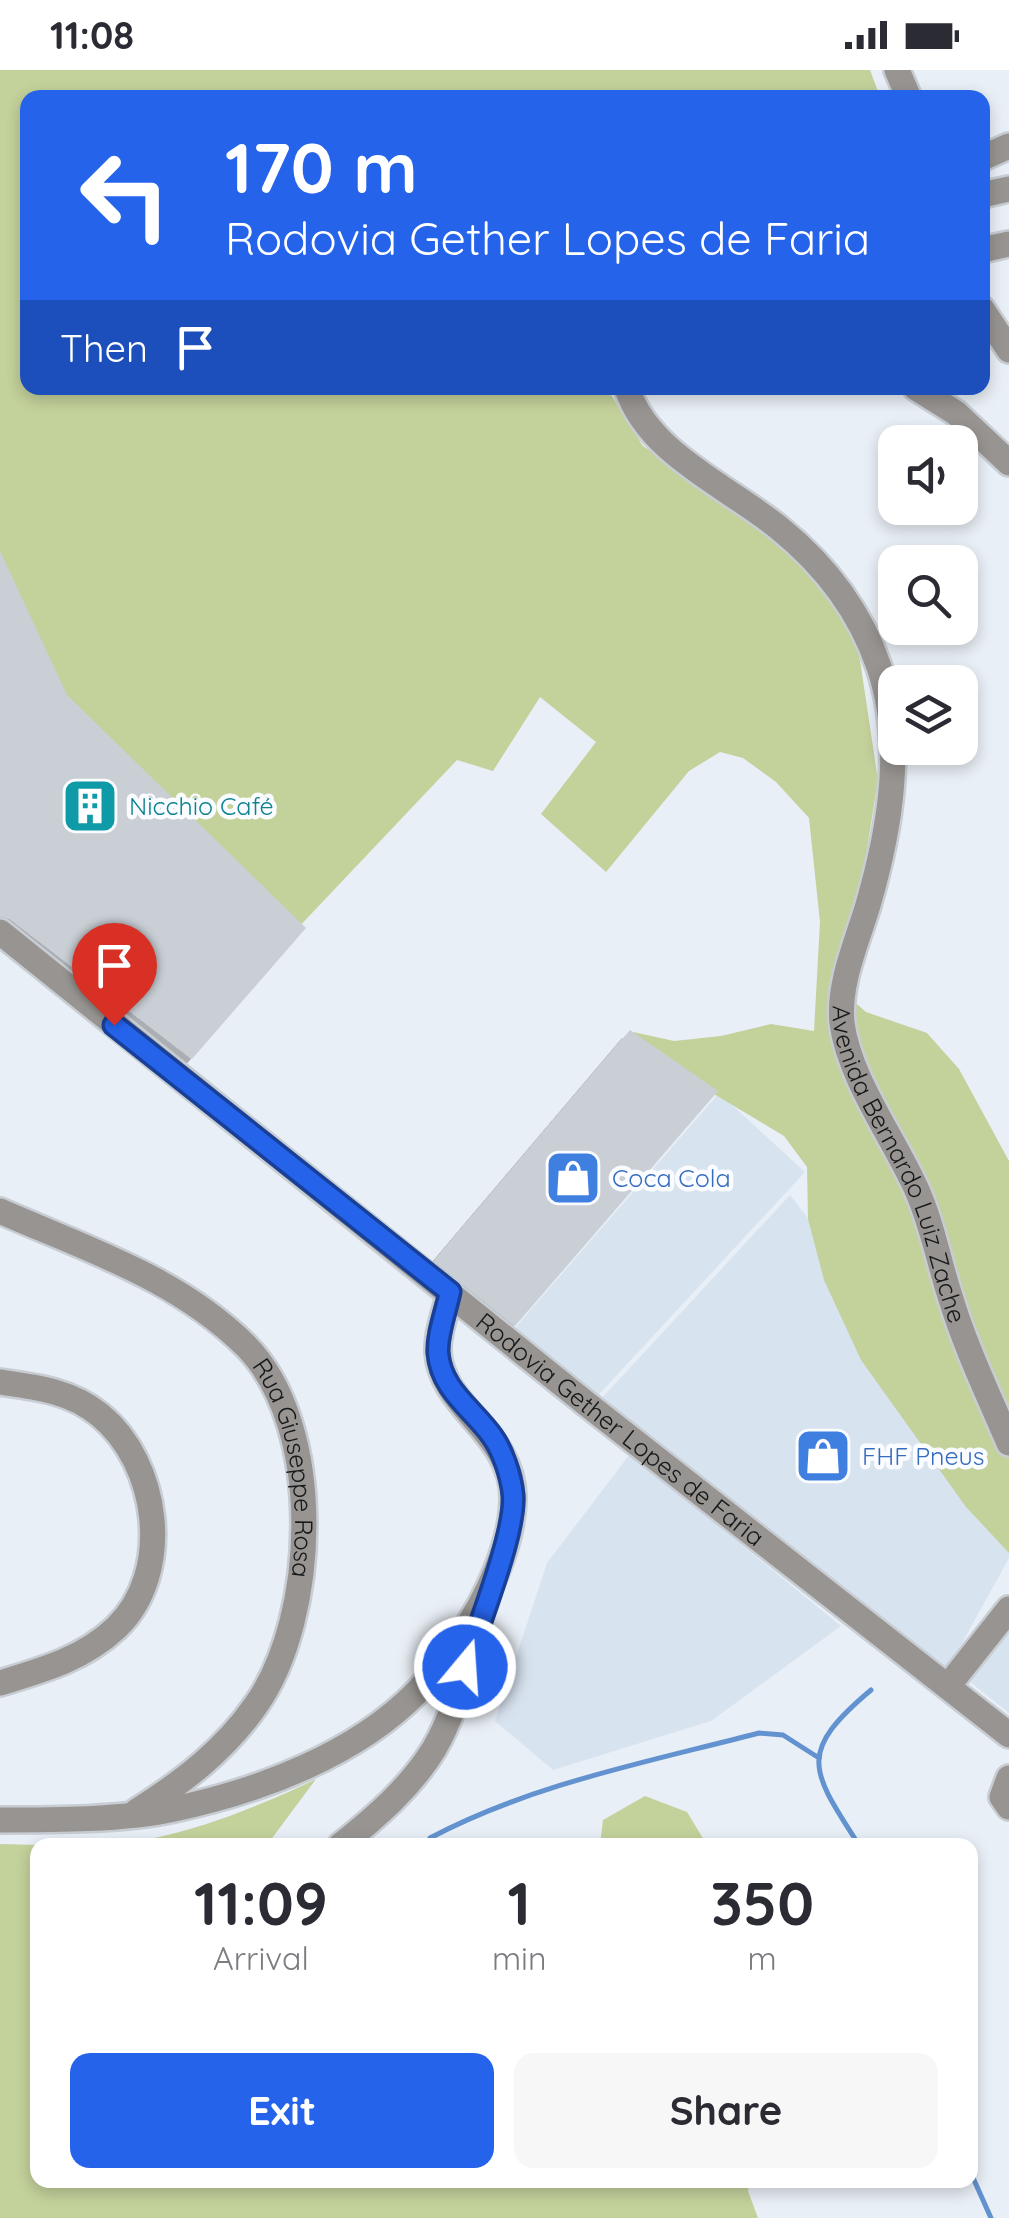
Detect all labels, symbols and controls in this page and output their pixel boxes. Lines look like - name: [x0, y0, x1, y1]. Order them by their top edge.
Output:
- text: 11:08: [50, 11, 134, 59]
- text: 170 m: [225, 123, 418, 211]
- icon: left: [60, 130, 190, 260]
- text: Rodovia Gether Lopes de Faria: [225, 210, 870, 266]
- icon: arrive: [168, 320, 223, 375]
- text: Then: [60, 324, 148, 372]
- map controls: [878, 425, 978, 765]
- button: sound: [878, 425, 978, 525]
- button: search: [878, 545, 978, 645]
- button: layers: [878, 665, 978, 765]
- building icon: Nicchio Café: [60, 776, 120, 836]
- place label: Nicchio Café: [129, 790, 274, 821]
- pin: [72, 923, 157, 1026]
- icon: arrive: [87, 938, 142, 993]
- street label: Avenida Bernardo Luiz Zache: [826, 1005, 974, 1327]
- shop icon: Coca Cola: [543, 1148, 603, 1208]
- place label: Coca Cola: [612, 1162, 731, 1193]
- street label: Rodovia Gether Lopes de Faria: [470, 1305, 771, 1552]
- street label: Rua Giuseppe Rosa: [247, 1352, 320, 1579]
- shop icon: FHF Pneus: [793, 1426, 853, 1486]
- place label: FHF Pneus: [862, 1440, 985, 1471]
- position arrow: [413, 1615, 517, 1719]
- text: 11:09: [194, 1865, 328, 1940]
- text: 1: [507, 1865, 531, 1940]
- text: 350: [710, 1865, 814, 1940]
- text: Arrival: [213, 1938, 309, 1978]
- text: min: [492, 1938, 546, 1978]
- text: m: [748, 1938, 777, 1978]
- button: Exit: [70, 2053, 494, 2168]
- button: Share: [514, 2053, 938, 2168]

